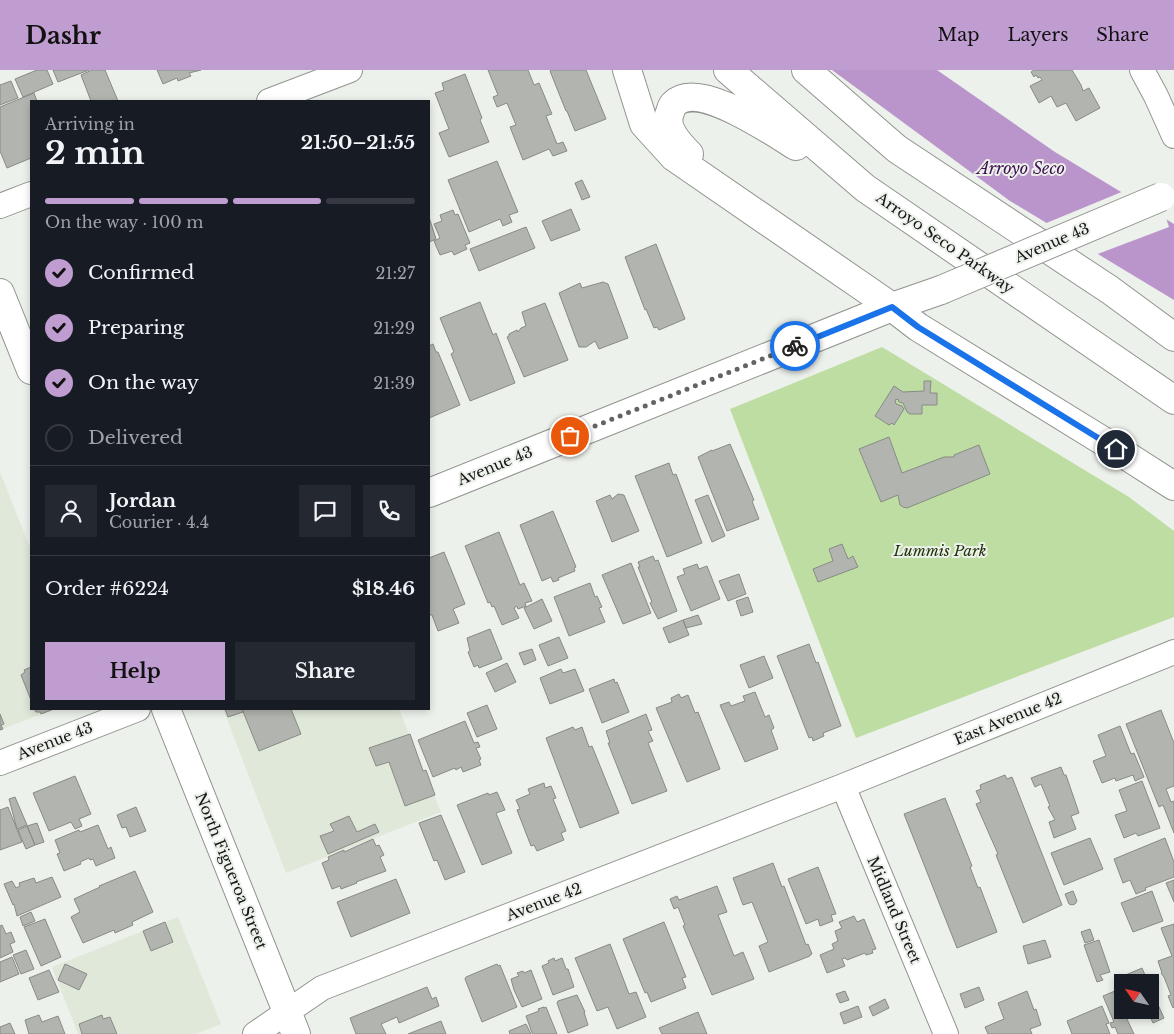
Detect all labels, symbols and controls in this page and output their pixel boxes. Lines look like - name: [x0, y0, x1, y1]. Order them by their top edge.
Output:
- text: Dashr: [25, 21, 101, 50]
- text: Map: [938, 24, 979, 46]
- text: Layers: [1007, 24, 1068, 46]
- text: Share: [1096, 24, 1149, 46]
- text: Arriving in: [45, 114, 135, 134]
- text: 21:50–21:55: [301, 131, 415, 154]
- text: 2 min: [45, 133, 145, 173]
- water label: Arroyo Seco: [975, 158, 1065, 178]
- street label: Arroyo Seco Parkway: [872, 187, 1018, 298]
- text: On the way · 100 m: [45, 212, 203, 232]
- street label: Avenue 43: [1011, 218, 1092, 267]
- icon: check: [45, 259, 73, 287]
- text: Confirmed: [88, 261, 194, 284]
- text: 21:27: [376, 263, 415, 283]
- icon: check: [45, 314, 73, 342]
- text: Preparing: [88, 316, 184, 339]
- text: 21:29: [373, 318, 415, 338]
- courier: [770, 321, 820, 371]
- icon: bike: [781, 332, 809, 360]
- icon: check: [45, 369, 73, 397]
- text: On the way: [88, 371, 199, 394]
- text: 21:39: [373, 373, 415, 393]
- pin: [549, 415, 591, 457]
- icon: bag: [556, 422, 584, 450]
- text: Delivered: [88, 426, 183, 449]
- pin: [1095, 428, 1137, 470]
- icon: home: [1102, 435, 1130, 463]
- street label: Avenue 43: [453, 442, 535, 490]
- button: person: [45, 485, 97, 537]
- button: chat: [299, 485, 351, 537]
- button: phone: [363, 485, 415, 537]
- text: Jordan: [109, 489, 176, 512]
- text: Courier · 4.4: [109, 512, 209, 532]
- park label: Lummis Park: [892, 541, 987, 560]
- text: Order #6224: [45, 577, 169, 600]
- text: $18.46: [352, 577, 415, 600]
- button: Help: [45, 642, 225, 700]
- button: Share: [235, 642, 415, 700]
- street label: East Avenue 42: [951, 688, 1065, 749]
- street label: Avenue 43: [13, 717, 95, 764]
- street label: North Figueroa Street: [191, 790, 272, 952]
- street label: Midland Street: [863, 853, 926, 967]
- street label: Avenue 42: [502, 878, 584, 925]
- north arrow: [1114, 974, 1159, 1019]
- map controls: [1114, 974, 1159, 1019]

